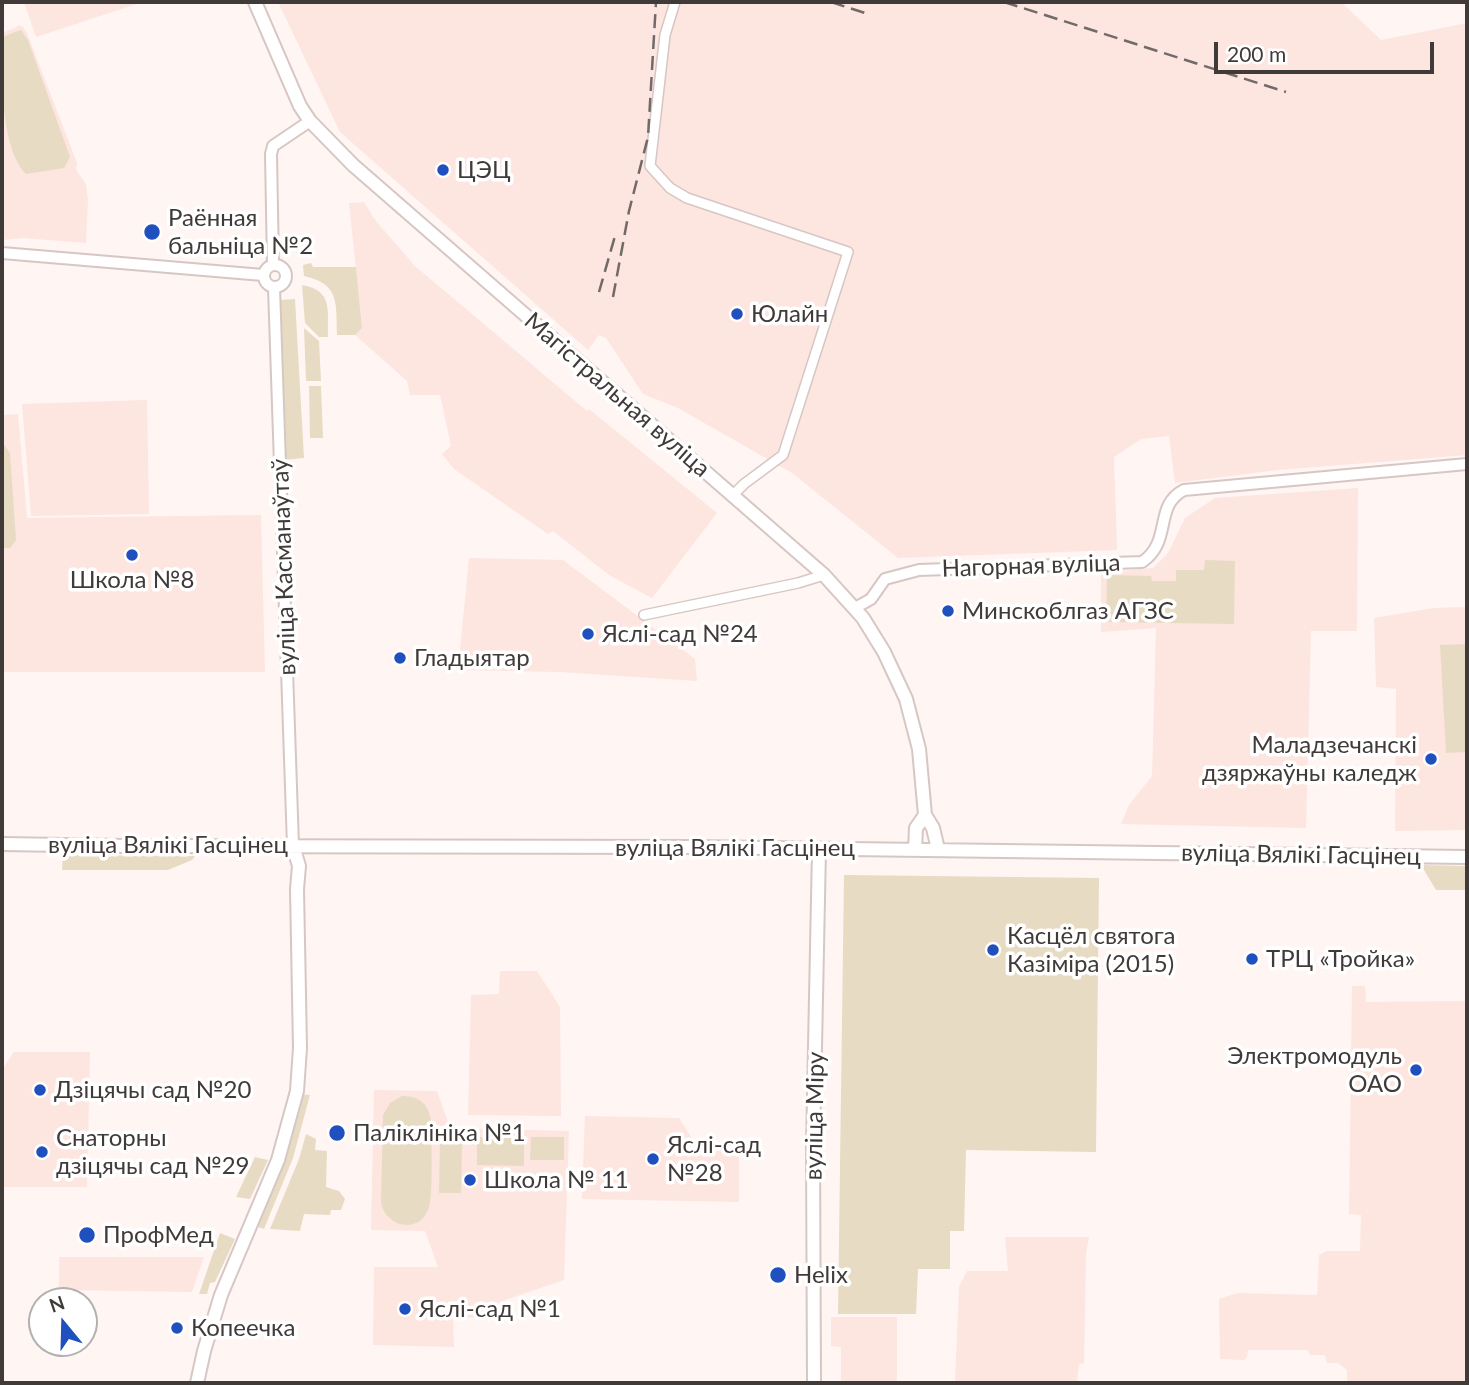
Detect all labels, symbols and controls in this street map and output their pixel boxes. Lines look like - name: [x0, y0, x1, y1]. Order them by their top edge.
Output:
- scale bar: [1217, 28, 1438, 72]
- text: 200 m: [1227, 41, 1286, 66]
- place label: ЦЭЦ: [457, 156, 511, 184]
- marker: ЦЭЦ: [435, 162, 451, 178]
- place label: Раённая бальніца №2: [168, 204, 313, 260]
- marker: Раённая бальніца №2: [142, 222, 162, 242]
- place label: Юлайн: [751, 300, 828, 328]
- marker: Юлайн: [729, 306, 745, 322]
- street label: Магістральная вуліца: [518, 307, 716, 483]
- street label: вуліца Касманаўтаў: [266, 458, 302, 676]
- marker: Школа №8: [124, 547, 140, 563]
- street label: Нагорная вуліца: [941, 548, 1121, 584]
- place label: Школа №8: [70, 566, 194, 594]
- place label: Минскоблгаз АГЗС: [962, 597, 1174, 625]
- marker: Минскоблгаз АГЗС: [940, 603, 956, 619]
- place label: Яслі-сад №24: [602, 620, 758, 648]
- marker: Яслі-сад №24: [580, 626, 596, 642]
- place label: Гладыятар: [414, 644, 530, 672]
- marker: Гладыятар: [392, 650, 408, 666]
- place label: Маладзечанскі дзяржаўны каледж: [1202, 731, 1417, 787]
- marker: Маладзечанскі дзяржаўны каледж: [1423, 751, 1439, 767]
- street label: вуліца Вялікі Гасцінец: [48, 831, 288, 859]
- street label: вуліца Вялікі Гасцінец: [615, 834, 855, 862]
- street label: вуліца Вялікі Гасцінец: [1181, 839, 1421, 871]
- place label: Касцёл святога Казіміра (2015): [1007, 922, 1176, 978]
- marker: Касцёл святога Казіміра (2015): [985, 942, 1001, 958]
- place label: ТРЦ «Тройка»: [1266, 945, 1415, 973]
- marker: ТРЦ «Тройка»: [1244, 951, 1260, 967]
- place label: Электромодуль ОАО: [1227, 1042, 1402, 1098]
- street label: вуліца Міру: [799, 1051, 831, 1181]
- marker: Электромодуль ОАО: [1408, 1062, 1424, 1078]
- place label: Дзіцячы сад №20: [54, 1076, 251, 1104]
- marker: Дзіцячы сад №20: [32, 1082, 48, 1098]
- place label: Паліклініка №1: [353, 1119, 526, 1147]
- marker: Паліклініка №1: [327, 1123, 347, 1143]
- place label: Снаторны дзіцячы сад №29: [56, 1124, 250, 1180]
- place label: Яслі-сад №28: [667, 1131, 761, 1187]
- marker: Снаторны дзіцячы сад №29: [34, 1144, 50, 1160]
- marker: Яслі-сад №28: [645, 1151, 661, 1167]
- place label: Школа № 11: [484, 1166, 629, 1194]
- marker: Школа № 11: [462, 1172, 478, 1188]
- place label: ПрофМед: [103, 1221, 214, 1249]
- marker: ПрофМед: [77, 1225, 97, 1245]
- place label: Helix: [794, 1261, 848, 1289]
- marker: Helix: [768, 1265, 788, 1285]
- north arrow: [28, 1287, 98, 1357]
- text: N: [46, 1290, 67, 1317]
- place label: Яслі-сад №1: [419, 1295, 561, 1323]
- marker: Яслі-сад №1: [397, 1301, 413, 1317]
- place label: Копеечка: [191, 1314, 295, 1342]
- marker: Копеечка: [169, 1320, 185, 1336]

